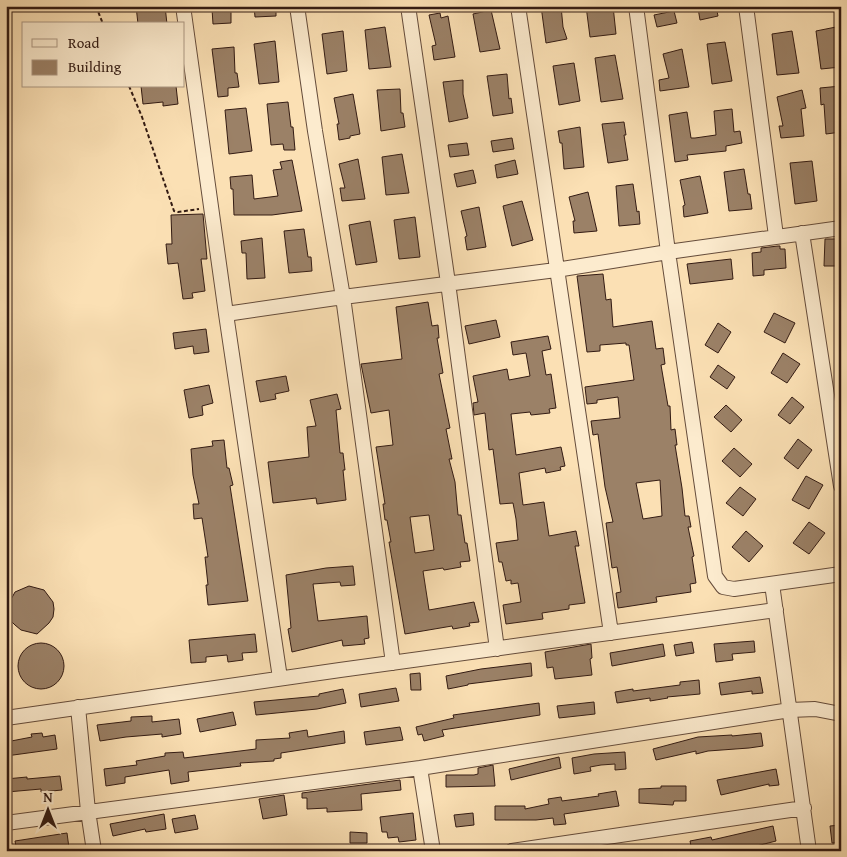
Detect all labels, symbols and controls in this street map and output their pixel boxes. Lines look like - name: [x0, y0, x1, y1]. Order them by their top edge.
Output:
- legend: [22, 22, 185, 88]
- text: Road: [68, 32, 99, 53]
- text: Building: [68, 56, 122, 77]
- north arrow: [22, 784, 72, 834]
- text: N: [43, 787, 53, 807]

